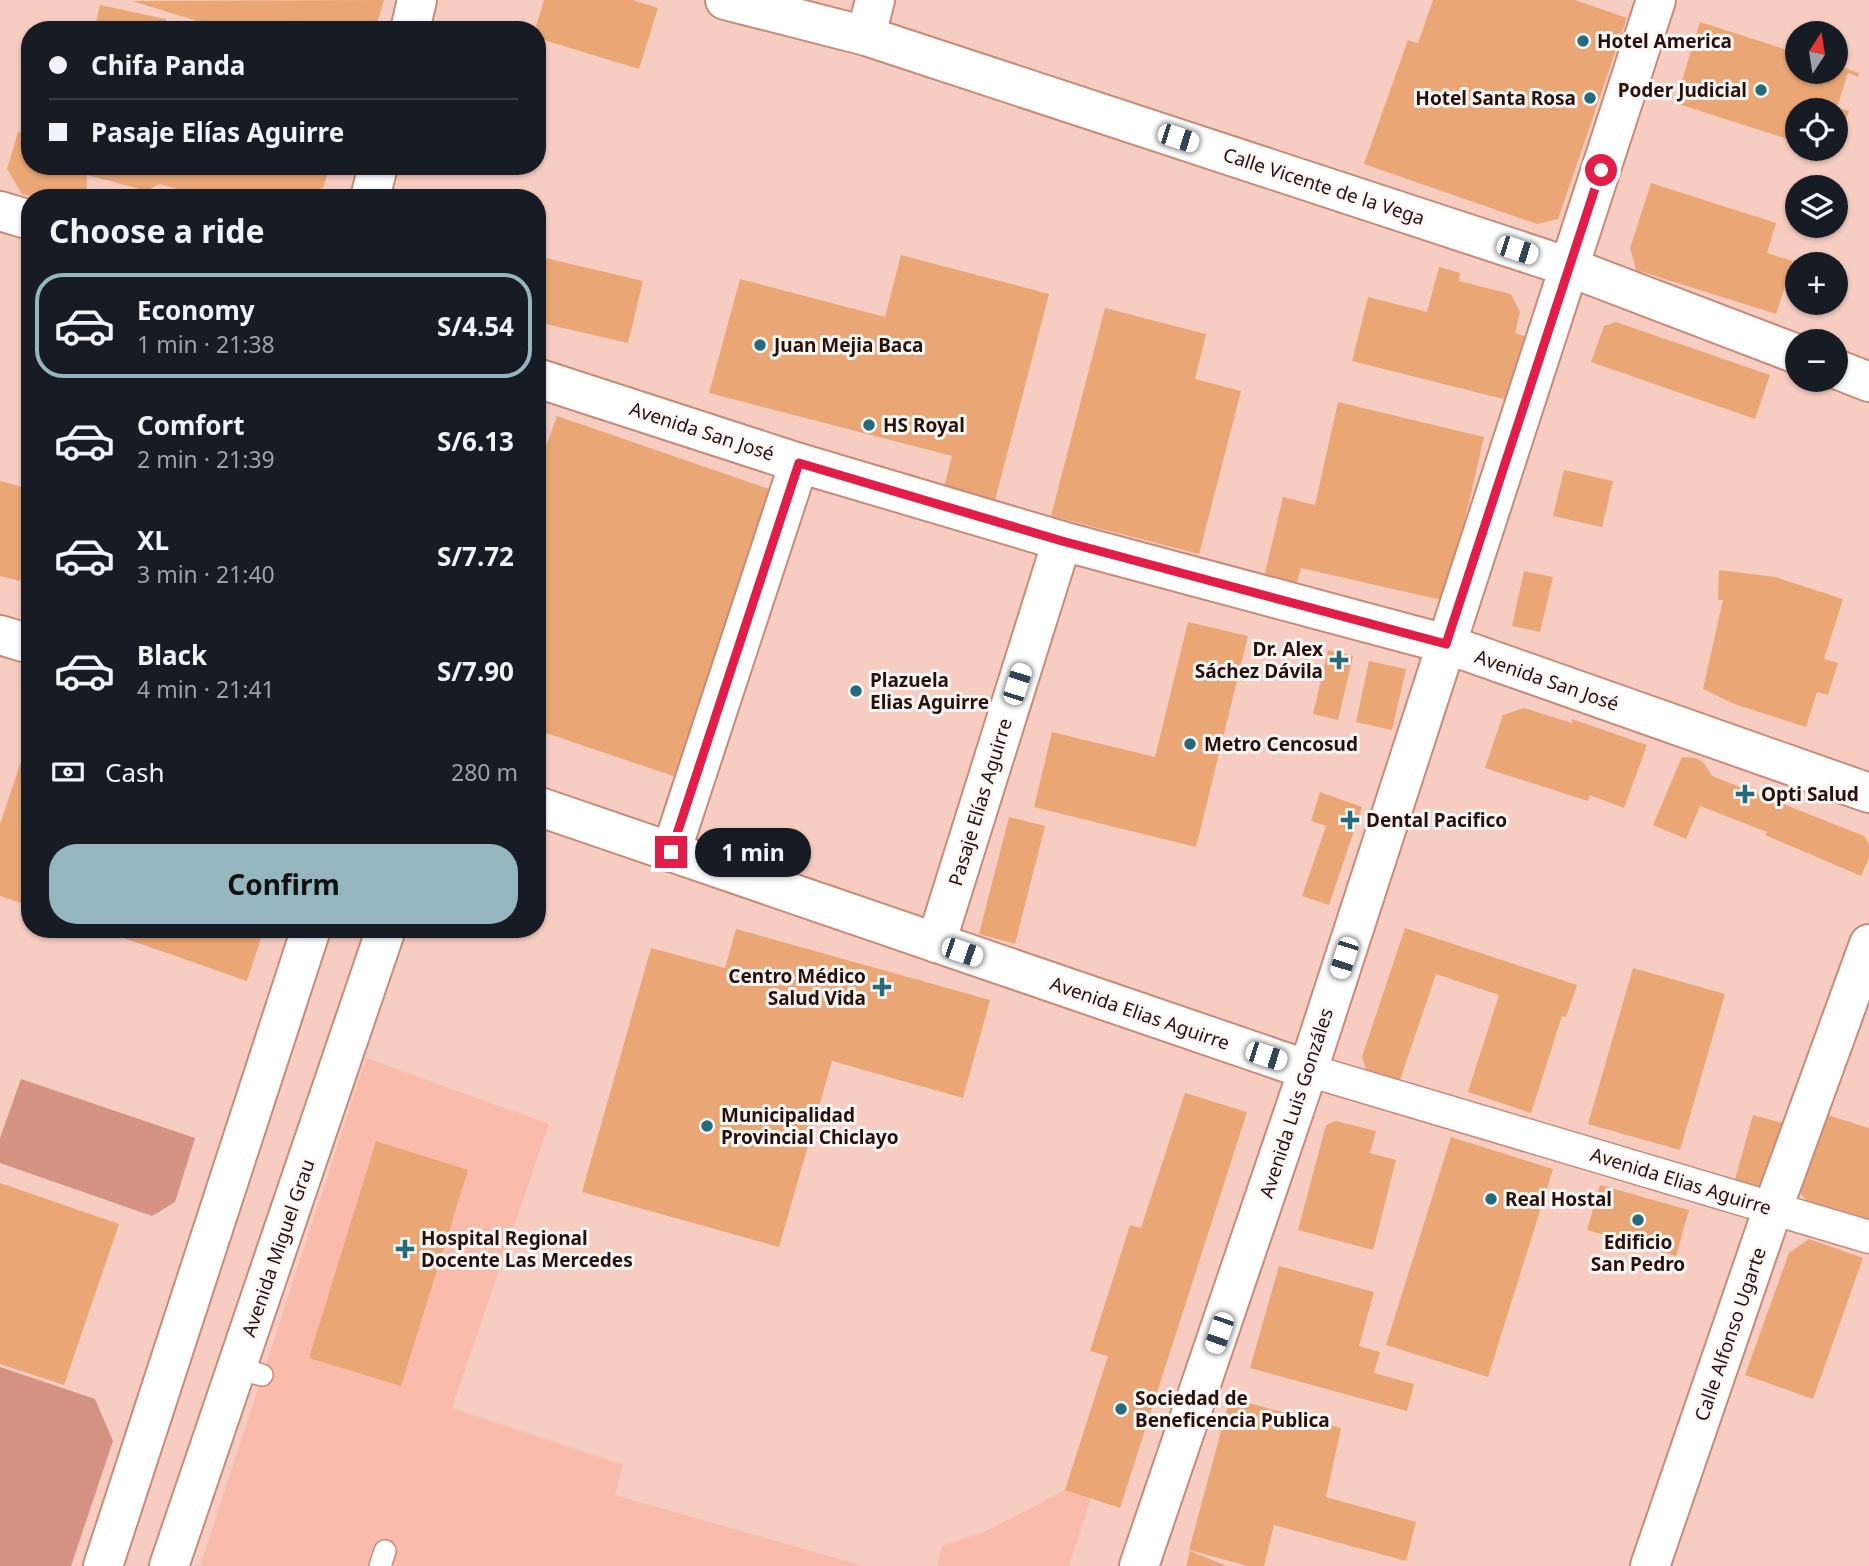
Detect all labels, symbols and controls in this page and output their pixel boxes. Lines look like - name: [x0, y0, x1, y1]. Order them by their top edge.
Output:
- north arrow: [1785, 21, 1848, 84]
- map controls: [1785, 21, 1848, 392]
- place label: Hotel America: [1597, 28, 1732, 54]
- marker: Hotel America: [1575, 33, 1591, 49]
- text: Chifa Panda: [91, 47, 245, 83]
- place label: Poder Judicial: [1618, 77, 1747, 103]
- marker: Poder Judicial: [1753, 82, 1769, 98]
- place label: Hotel Santa Rosa: [1415, 85, 1576, 111]
- marker: Hotel Santa Rosa: [1582, 90, 1598, 106]
- button: locate: [1785, 98, 1848, 161]
- text: Pasaje Elías Aguirre: [91, 114, 344, 150]
- car: [1155, 122, 1202, 154]
- street label: Calle Vicente de la Vega: [1220, 141, 1428, 231]
- route start: [1585, 154, 1617, 186]
- button: layers: [1785, 175, 1848, 238]
- text: Choose a ride: [49, 209, 265, 252]
- car: [1494, 234, 1541, 266]
- button: +: [1785, 252, 1848, 315]
- text: Economy: [137, 292, 255, 328]
- icon: car: [53, 294, 116, 357]
- text: S/4.54: [437, 308, 514, 344]
- text: 1 min · 21:38: [137, 328, 275, 360]
- button: −: [1785, 329, 1848, 392]
- place label: Juan Mejia Baca: [772, 332, 923, 358]
- marker: Juan Mejia Baca: [752, 337, 768, 353]
- street label: Avenida San José: [626, 395, 778, 467]
- text: Comfort: [137, 407, 245, 443]
- icon: car: [53, 409, 116, 472]
- place label: HS Royal: [883, 412, 965, 438]
- marker: HS Royal: [861, 417, 877, 433]
- text: S/6.13: [437, 423, 514, 459]
- text: 2 min · 21:39: [137, 443, 275, 475]
- text: XL: [137, 522, 169, 558]
- icon: car: [53, 524, 116, 587]
- text: S/7.72: [437, 538, 514, 574]
- text: 3 min · 21:40: [137, 558, 275, 590]
- place label: Dr. Alex Sáchez Dávila: [1195, 636, 1323, 684]
- text: Black: [137, 637, 207, 673]
- icon: car: [53, 639, 116, 702]
- street label: Avenida San José: [1472, 643, 1622, 717]
- marker: Dr. Alex Sáchez Dávila: [1329, 650, 1349, 670]
- text: S/7.90: [437, 653, 514, 689]
- car: [1001, 661, 1034, 707]
- place label: Plazuela Elias Aguirre: [870, 667, 989, 715]
- text: 4 min · 21:41: [137, 673, 275, 705]
- marker: Plazuela Elias Aguirre: [848, 683, 864, 699]
- street label: Pasaje Elías Aguirre: [942, 715, 1018, 889]
- place label: Metro Cencosud: [1204, 731, 1358, 757]
- marker: Metro Cencosud: [1182, 736, 1198, 752]
- icon: cash: [49, 753, 87, 791]
- text: Cash: [105, 754, 165, 790]
- text: 280 m: [451, 756, 518, 788]
- place label: Opti Salud: [1761, 781, 1859, 807]
- marker: Opti Salud: [1735, 784, 1755, 804]
- place label: Dental Pacifico: [1366, 807, 1507, 833]
- marker: Dental Pacifico: [1340, 810, 1360, 830]
- callout: 1 min: [696, 828, 811, 876]
- route end: [655, 836, 687, 868]
- text: 1 min: [721, 836, 785, 868]
- button: Confirm: [49, 844, 518, 924]
- car: [939, 935, 986, 969]
- car: [1328, 935, 1361, 981]
- place label: Centro Médico Salud Vida: [728, 963, 866, 1011]
- street label: Avenida Elias Aguirre: [1047, 970, 1233, 1056]
- marker: Centro Médico Salud Vida: [872, 977, 892, 997]
- street label: Avenida Luis Gonzáles: [1253, 1005, 1339, 1201]
- car: [1243, 1040, 1290, 1072]
- place label: Municipalidad Provincial Chiclayo: [721, 1102, 899, 1150]
- marker: Municipalidad Provincial Chiclayo: [699, 1118, 715, 1134]
- street label: Avenida Elias Aguirre: [1587, 1141, 1775, 1221]
- street label: Avenida Miguel Grau: [235, 1156, 321, 1340]
- place label: Real Hostal: [1505, 1186, 1612, 1212]
- marker: Real Hostal: [1483, 1191, 1499, 1207]
- marker: Edificio San Pedro: [1630, 1212, 1646, 1228]
- place label: Hospital Regional Docente Las Mercedes: [421, 1225, 633, 1273]
- place label: Edificio San Pedro: [1591, 1229, 1685, 1277]
- marker: Hospital Regional Docente Las Mercedes: [395, 1239, 415, 1259]
- street label: Calle Alfonso Ugarte: [1688, 1244, 1772, 1424]
- car: [1203, 1310, 1236, 1356]
- place label: Sociedad de Beneficencia Publica: [1135, 1385, 1330, 1433]
- marker: Sociedad de Beneficencia Publica: [1113, 1401, 1129, 1417]

